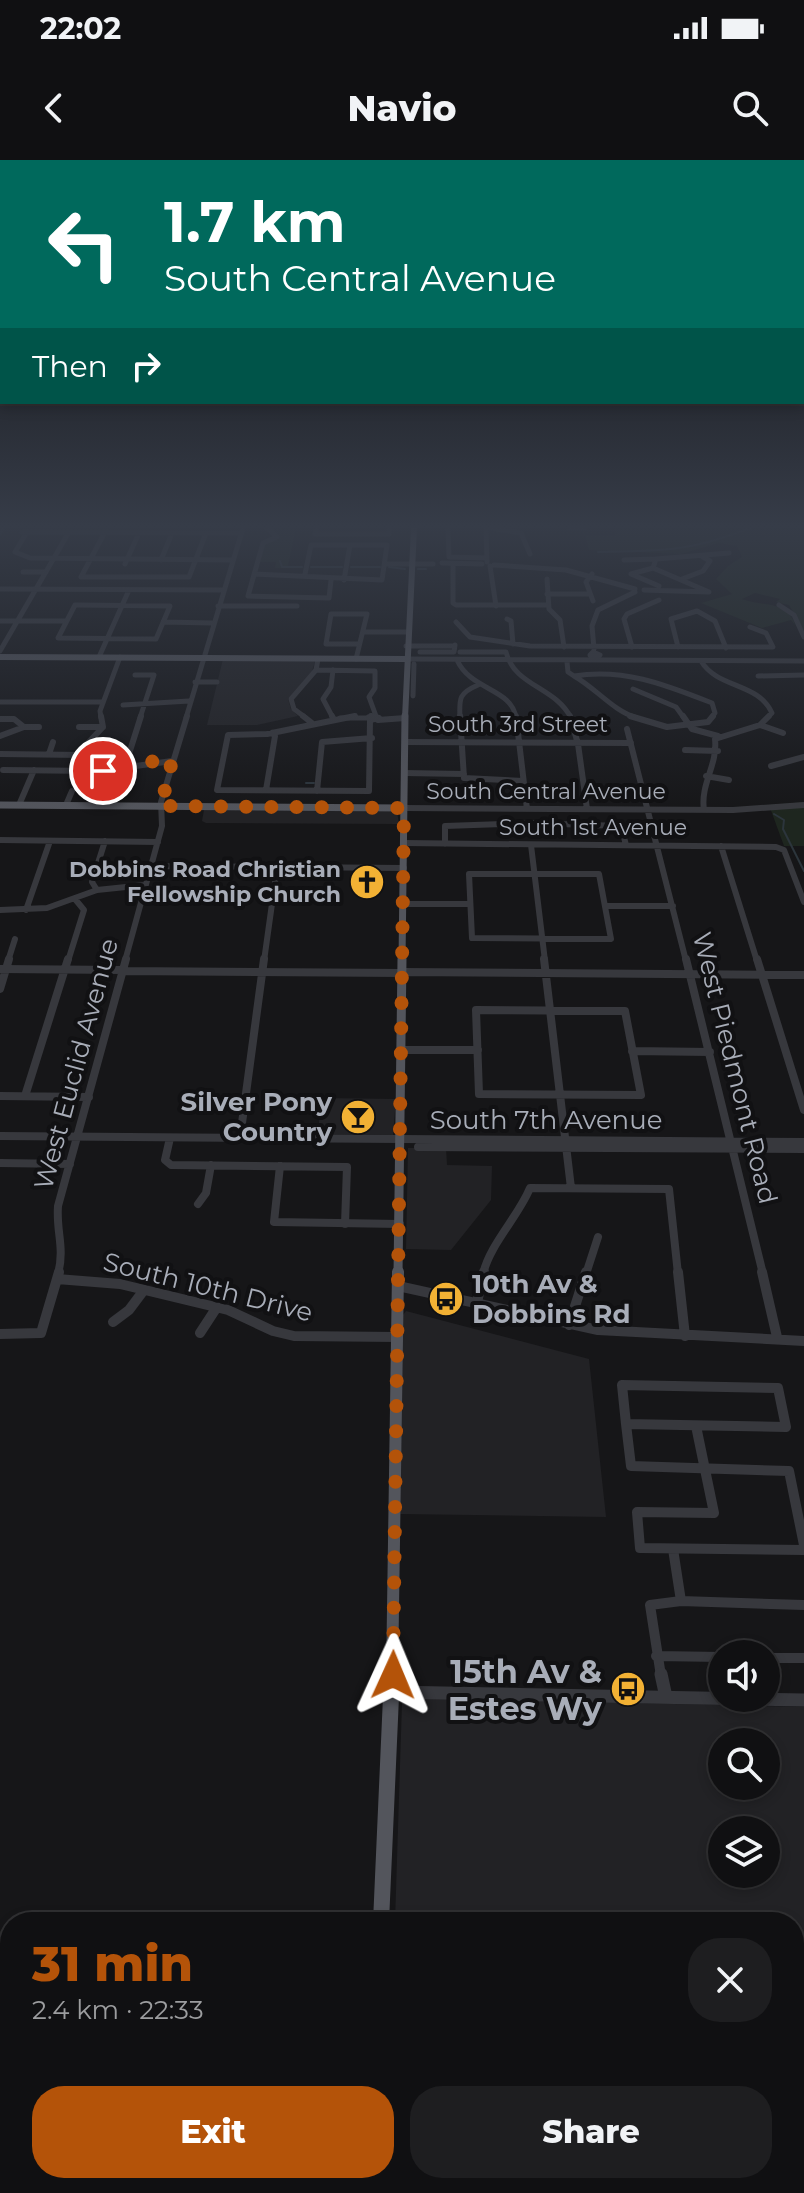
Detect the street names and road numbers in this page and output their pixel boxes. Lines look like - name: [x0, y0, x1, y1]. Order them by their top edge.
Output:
- street label: South 3rd Street: [428, 711, 608, 738]
- street label: South Central Avenue: [426, 778, 666, 805]
- street label: South 1st Avenue: [499, 814, 687, 841]
- street label: West Piedmont Road: [686, 929, 784, 1207]
- street label: West Euclid Avenue: [27, 935, 125, 1193]
- street label: South 7th Avenue: [430, 1104, 662, 1136]
- street label: South 10th Drive: [100, 1246, 316, 1328]

